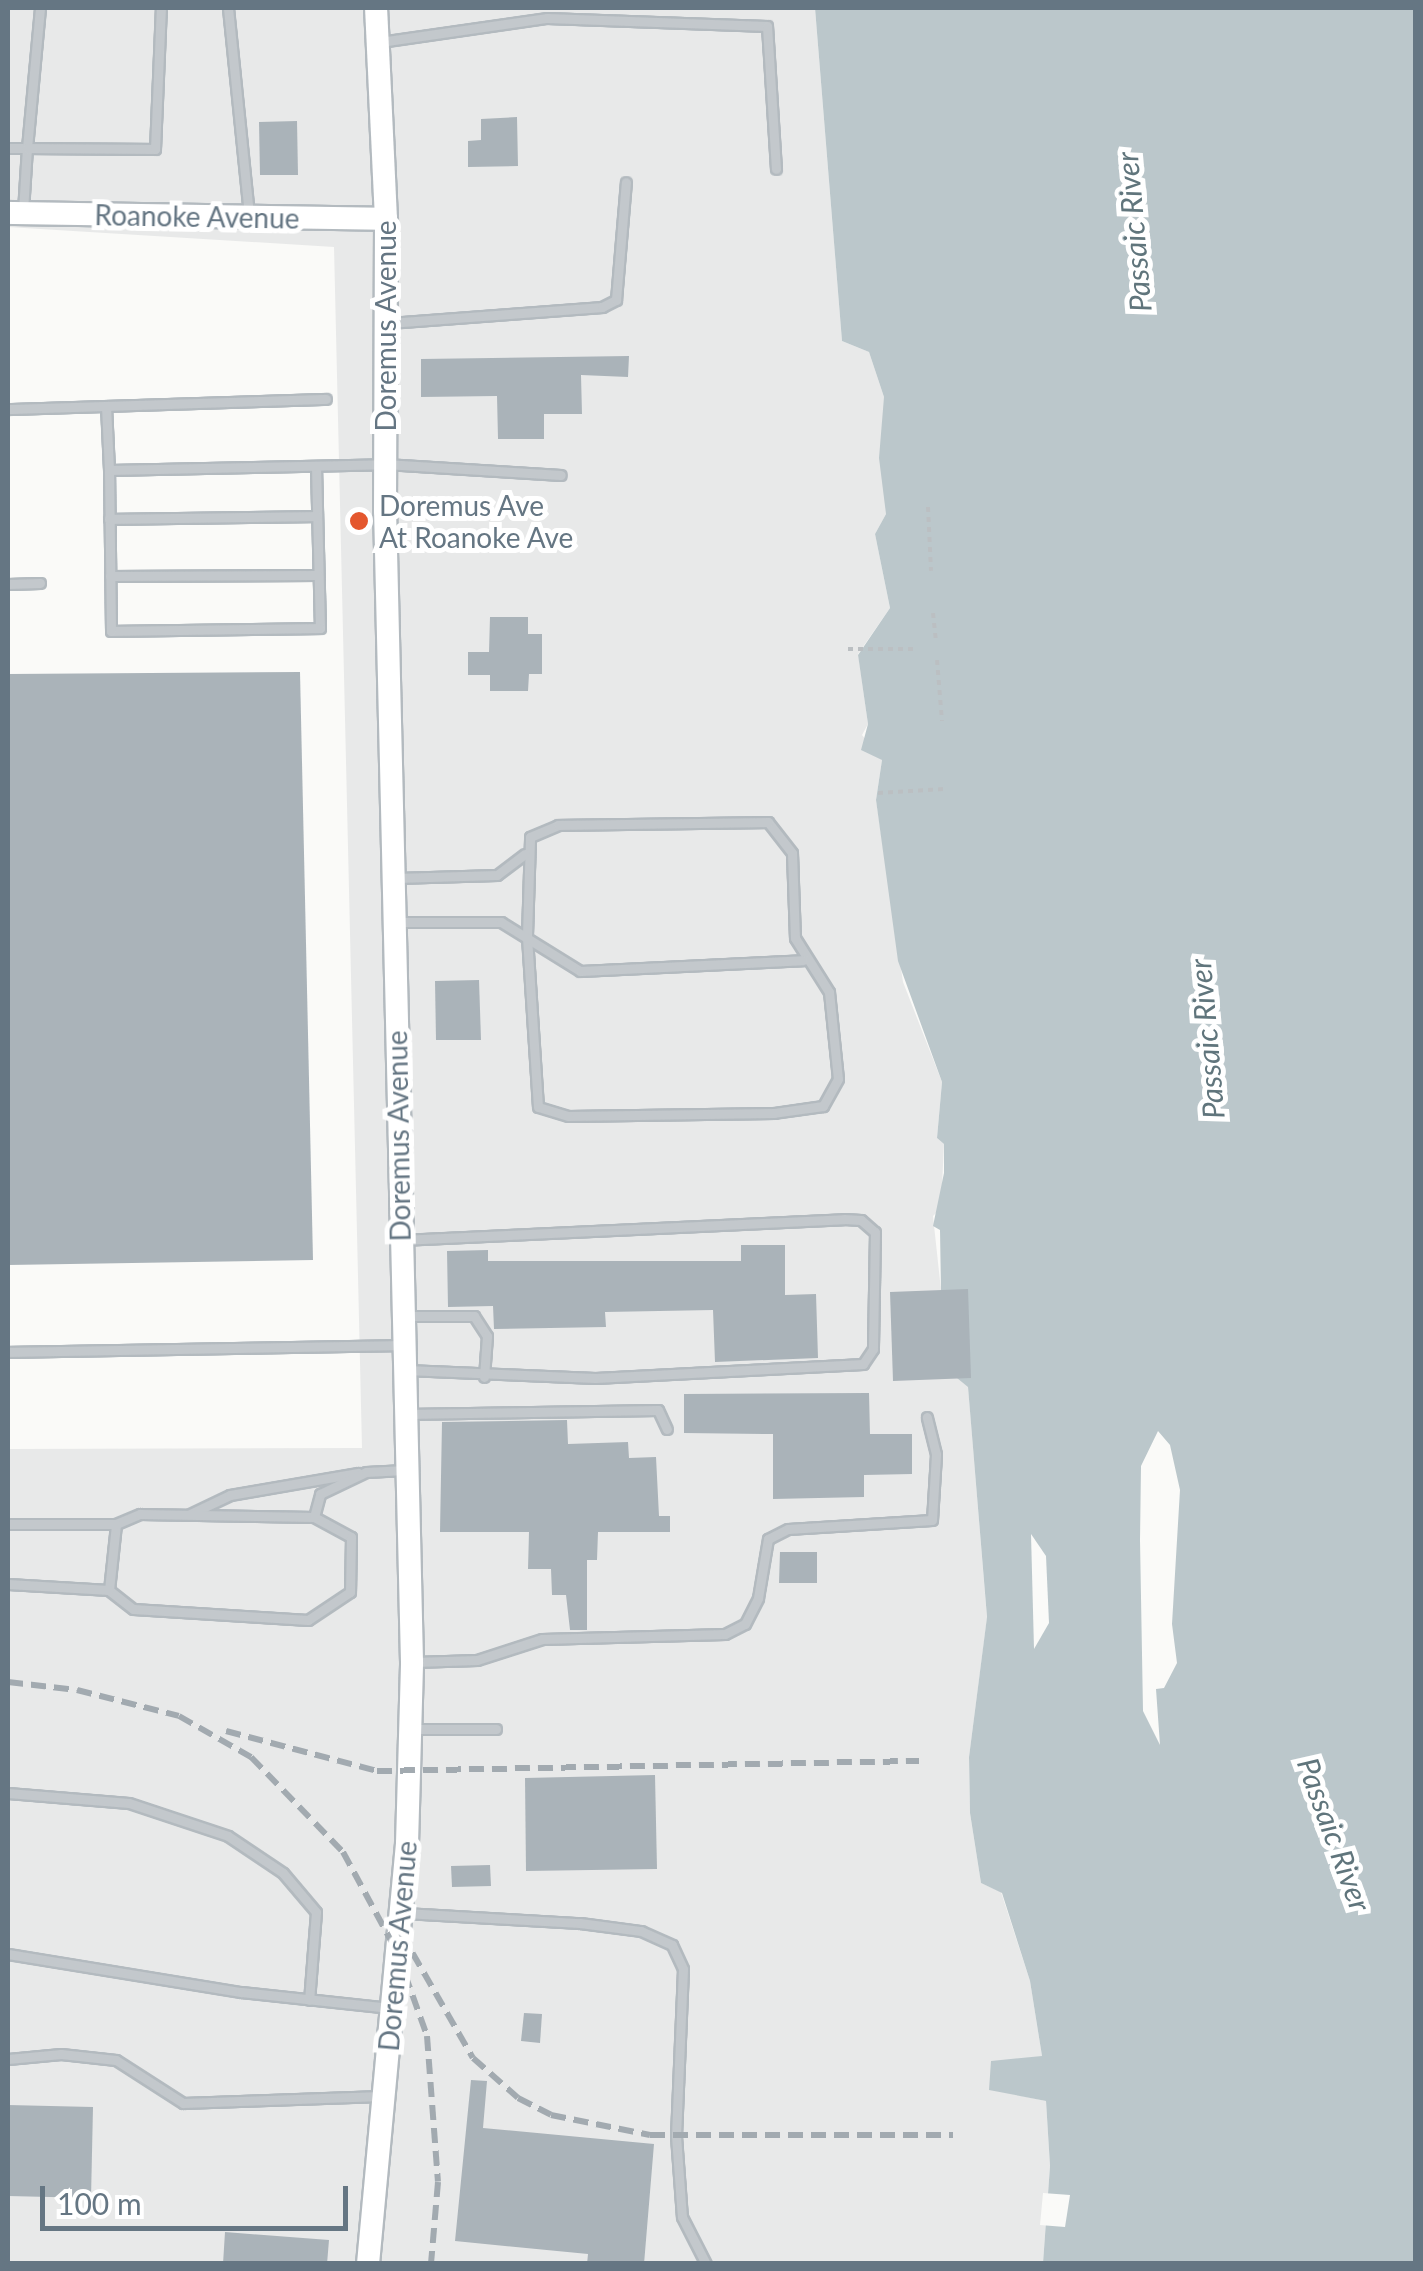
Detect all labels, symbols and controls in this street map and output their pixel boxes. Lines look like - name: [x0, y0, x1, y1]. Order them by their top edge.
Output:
- water label: Passaic River: [1108, 150, 1158, 314]
- street label: Roanoke Avenue: [94, 197, 300, 235]
- street label: Doremus Avenue: [368, 220, 402, 432]
- place label: Doremus Ave At Roanoke Ave: [379, 488, 574, 554]
- marker: Doremus Ave At Roanoke Ave: [348, 510, 370, 532]
- water label: Passaic River: [1181, 957, 1231, 1121]
- street label: Doremus Avenue: [379, 1030, 417, 1242]
- water label: Passaic River: [1291, 1752, 1379, 1916]
- street label: Doremus Avenue: [371, 1839, 423, 2053]
- scale bar: [45, 2166, 352, 2228]
- text: 100 m: [57, 2185, 142, 2221]

